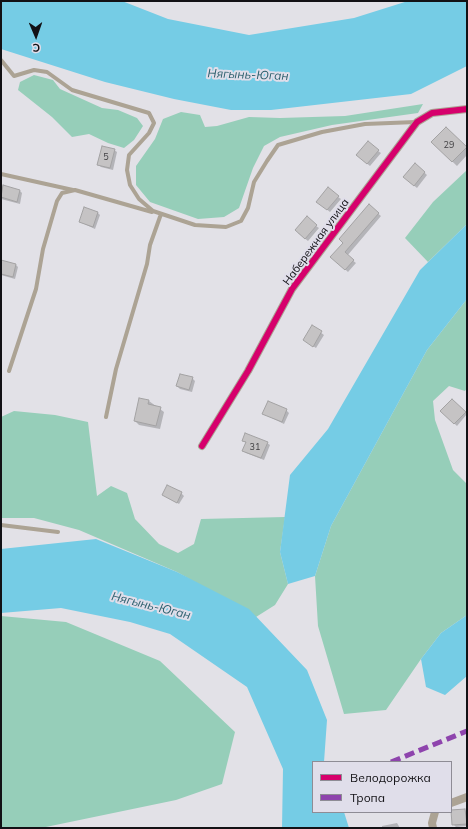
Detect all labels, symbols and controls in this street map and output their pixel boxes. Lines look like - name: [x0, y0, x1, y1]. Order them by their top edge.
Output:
- north arrow: [16, 16, 56, 56]
- text: С: [32, 41, 40, 55]
- water label: Нягынь-Юган: [207, 66, 289, 84]
- house number: 29: [444, 140, 454, 150]
- house number: 5: [103, 152, 109, 162]
- street label: Набережная улица: [280, 196, 352, 288]
- house number: 31: [250, 442, 260, 452]
- water label: Нягынь-Юган: [110, 589, 192, 623]
- legend: [312, 761, 452, 813]
- text: Велодорожка: [350, 770, 431, 785]
- text: Тропа: [350, 790, 385, 805]

